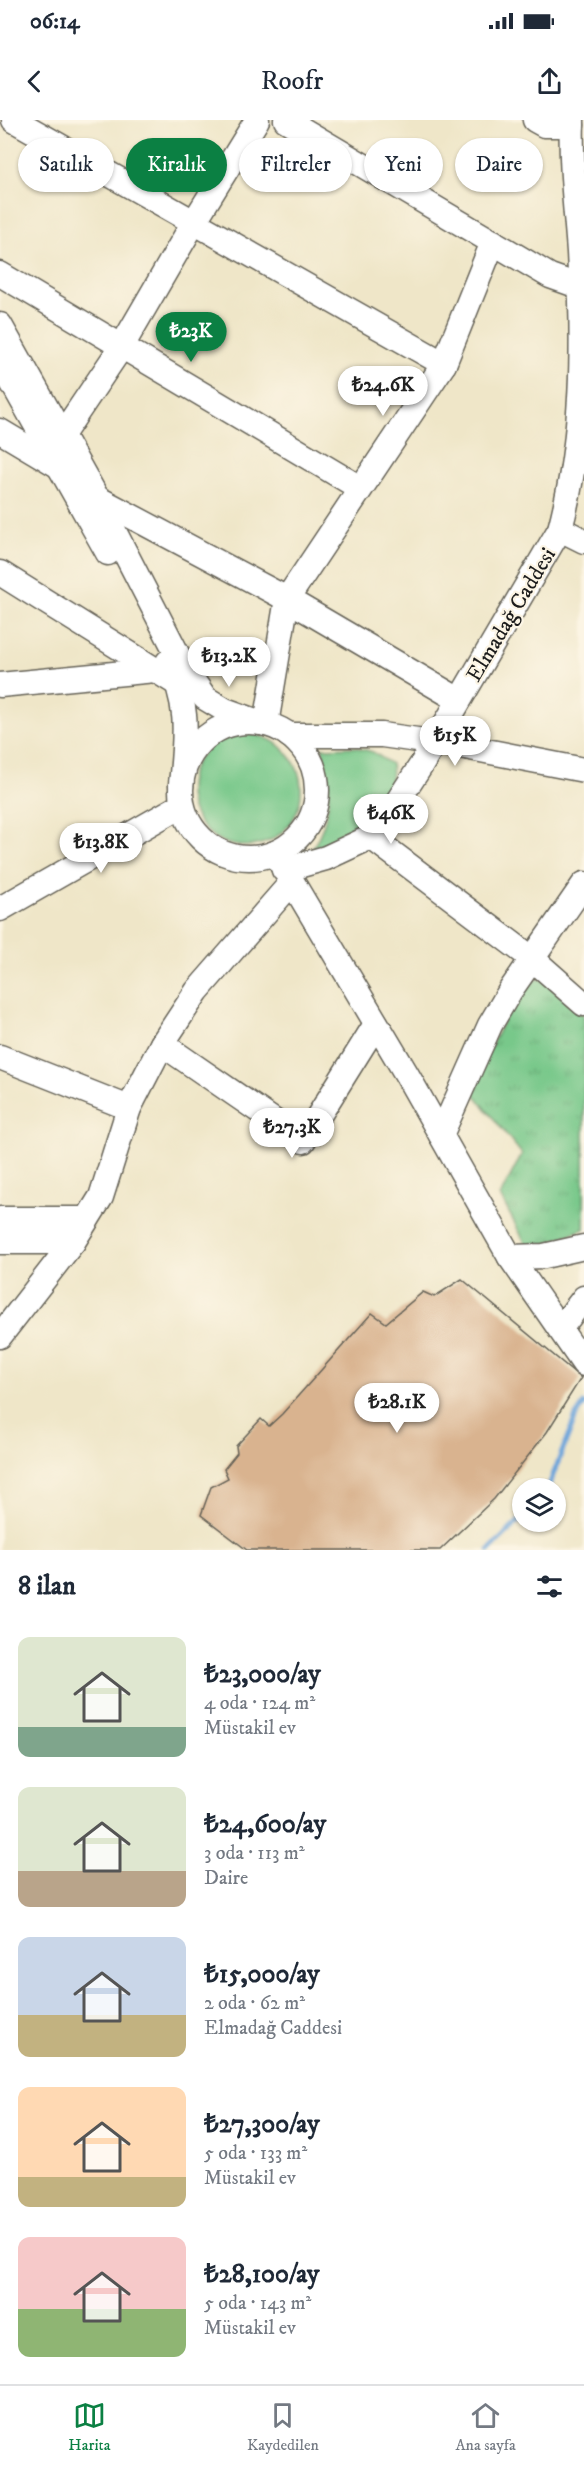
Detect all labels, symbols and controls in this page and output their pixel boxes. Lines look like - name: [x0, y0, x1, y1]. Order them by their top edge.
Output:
- text: 06:14: [30, 8, 80, 35]
- text: Roofr: [261, 64, 323, 98]
- icon: back: [18, 65, 51, 98]
- icon: share: [533, 65, 566, 98]
- chip: Satılık: [18, 138, 114, 192]
- chip: Kiralık: [126, 138, 227, 192]
- chip: Filtreler: [239, 138, 352, 192]
- chip: Yeni: [364, 138, 443, 192]
- chip: Daire: [455, 138, 543, 192]
- pin: ₺23K: [155, 312, 227, 363]
- text: ₺23K: [170, 319, 212, 344]
- pin: ₺24.6K: [334, 366, 432, 417]
- text: ₺24.6K: [352, 373, 414, 398]
- street label: Elmadağ Caddesi: [461, 543, 562, 687]
- pin: ₺13.2K: [180, 637, 278, 688]
- text: ₺13.2K: [202, 644, 256, 669]
- pin: ₺15K: [419, 716, 491, 767]
- text: ₺15K: [434, 723, 476, 748]
- pin: ₺46K: [355, 794, 427, 845]
- text: ₺46K: [367, 801, 415, 826]
- pin: ₺13.8K: [52, 823, 150, 874]
- text: ₺13.8K: [73, 830, 129, 855]
- pin: ₺27.3K: [243, 1108, 341, 1159]
- text: ₺27.3K: [263, 1115, 321, 1140]
- pin: ₺28.1K: [348, 1383, 446, 1434]
- text: ₺28.1K: [368, 1390, 426, 1415]
- map controls: [512, 1478, 566, 1532]
- button: layers: [512, 1478, 566, 1532]
- text: 8 ilan: [18, 1570, 76, 1603]
- icon: filters: [533, 1570, 566, 1603]
- text: ₺23,000/ay: [204, 1658, 321, 1691]
- icon: home: [66, 1661, 138, 1733]
- text: 4 oda · 124 m²: [204, 1691, 315, 1716]
- text: Müstakil ev: [204, 1716, 296, 1741]
- text: ₺24,600/ay: [204, 1808, 326, 1841]
- icon: home: [66, 1811, 138, 1883]
- text: 3 oda · 113 m²: [204, 1841, 305, 1866]
- text: Daire: [204, 1866, 248, 1891]
- text: ₺15,000/ay: [204, 1958, 320, 1991]
- icon: home: [66, 1961, 138, 2033]
- text: 2 oda · 62 m²: [204, 1991, 305, 2016]
- text: Elmadağ Caddesi: [204, 2016, 342, 2041]
- text: ₺27,300/ay: [204, 2108, 320, 2141]
- icon: home: [66, 2111, 138, 2183]
- text: 5 oda · 133 m²: [204, 2141, 307, 2166]
- text: Müstakil ev: [204, 2166, 296, 2191]
- text: ₺28,100/ay: [204, 2258, 319, 2291]
- icon: home: [66, 2261, 138, 2333]
- text: 5 oda · 143 m²: [204, 2291, 311, 2316]
- text: Müstakil ev: [204, 2316, 296, 2341]
- tab: Harita: [68, 2399, 110, 2455]
- tab: Kaydedilen: [247, 2399, 319, 2455]
- tab: Ana sayfa: [455, 2399, 516, 2455]

